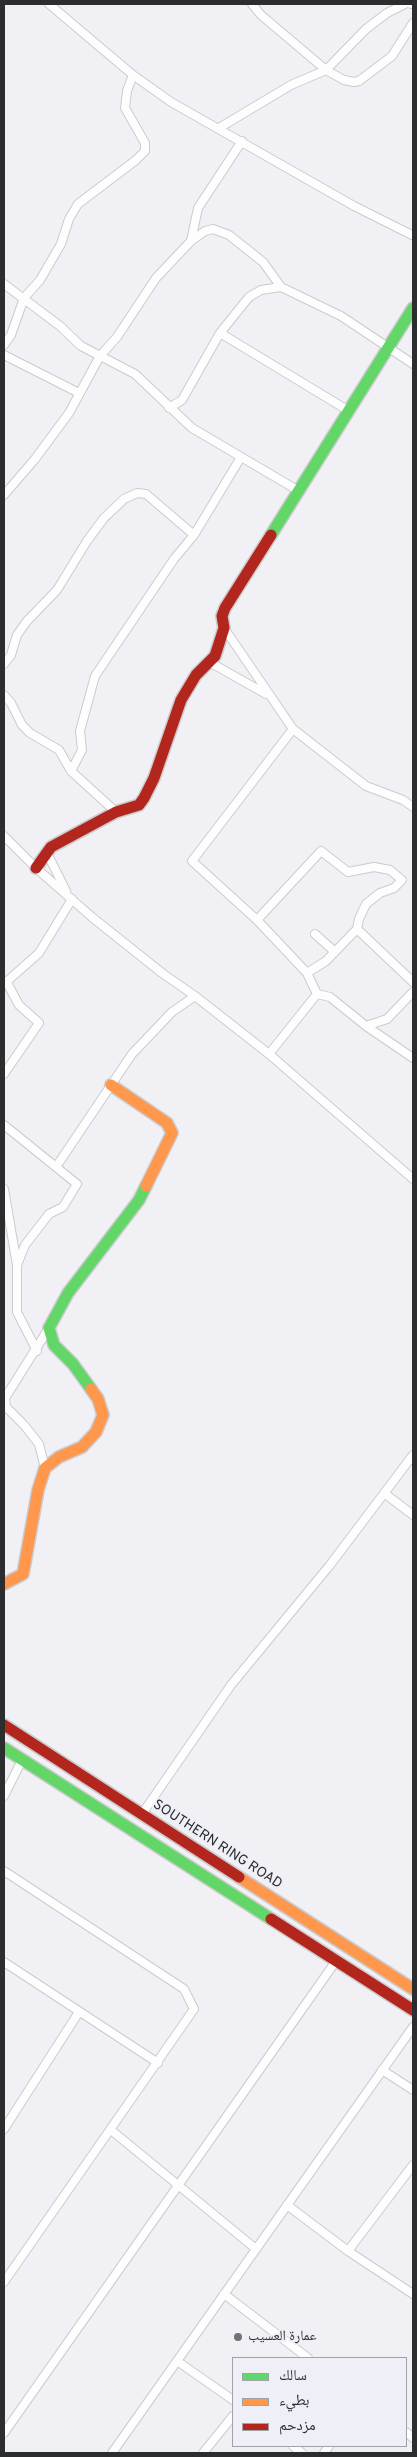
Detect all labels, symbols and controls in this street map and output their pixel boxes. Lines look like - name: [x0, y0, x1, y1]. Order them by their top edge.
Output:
- street label: SOUTHERN RING ROAD: [149, 1797, 285, 1893]
- place label: عمارة العسيب: [248, 2329, 317, 2345]
- marker: عمارة العسيب: [232, 2331, 244, 2343]
- legend: [232, 2357, 407, 2447]
- text: سالك: [279, 2367, 307, 2386]
- text: بطيء: [279, 2392, 309, 2411]
- text: مزدحم: [279, 2417, 316, 2436]

